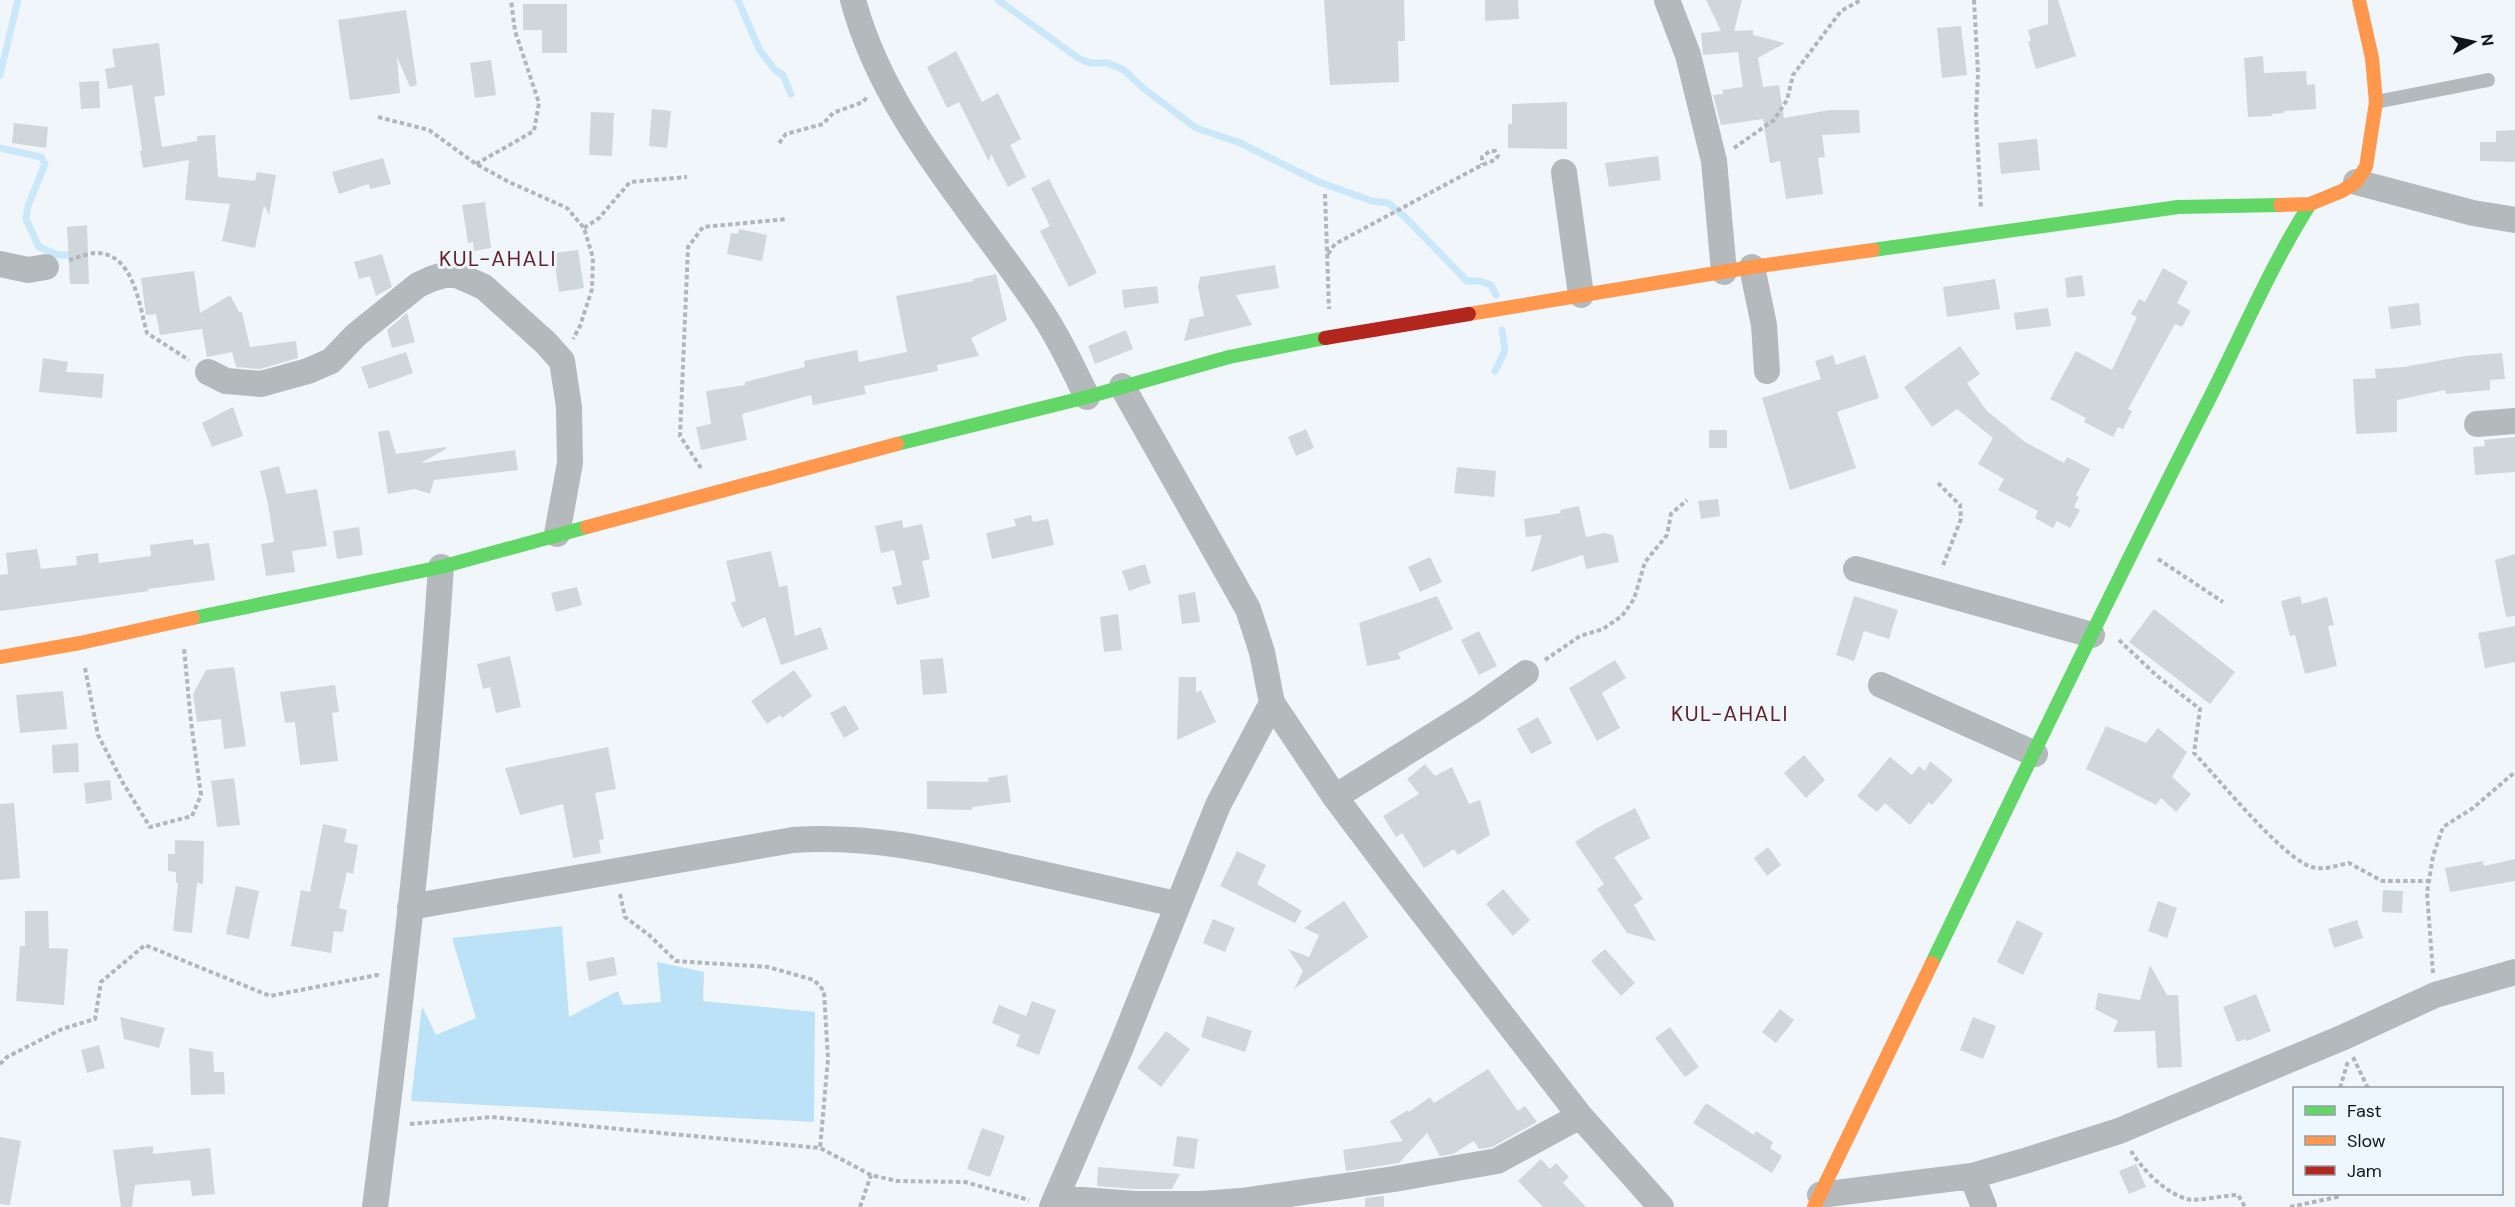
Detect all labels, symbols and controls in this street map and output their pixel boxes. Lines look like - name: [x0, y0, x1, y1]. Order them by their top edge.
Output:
- north arrow: [2443, 12, 2503, 72]
- text: N: [2476, 33, 2499, 47]
- district label: KUL-AHALI: [439, 245, 557, 273]
- district label: KUL-AHALI: [1671, 700, 1789, 728]
- legend: [2293, 1087, 2503, 1195]
- text: Fast: [2347, 1099, 2382, 1123]
- text: Slow: [2347, 1129, 2386, 1153]
- text: Jam: [2347, 1159, 2382, 1183]

